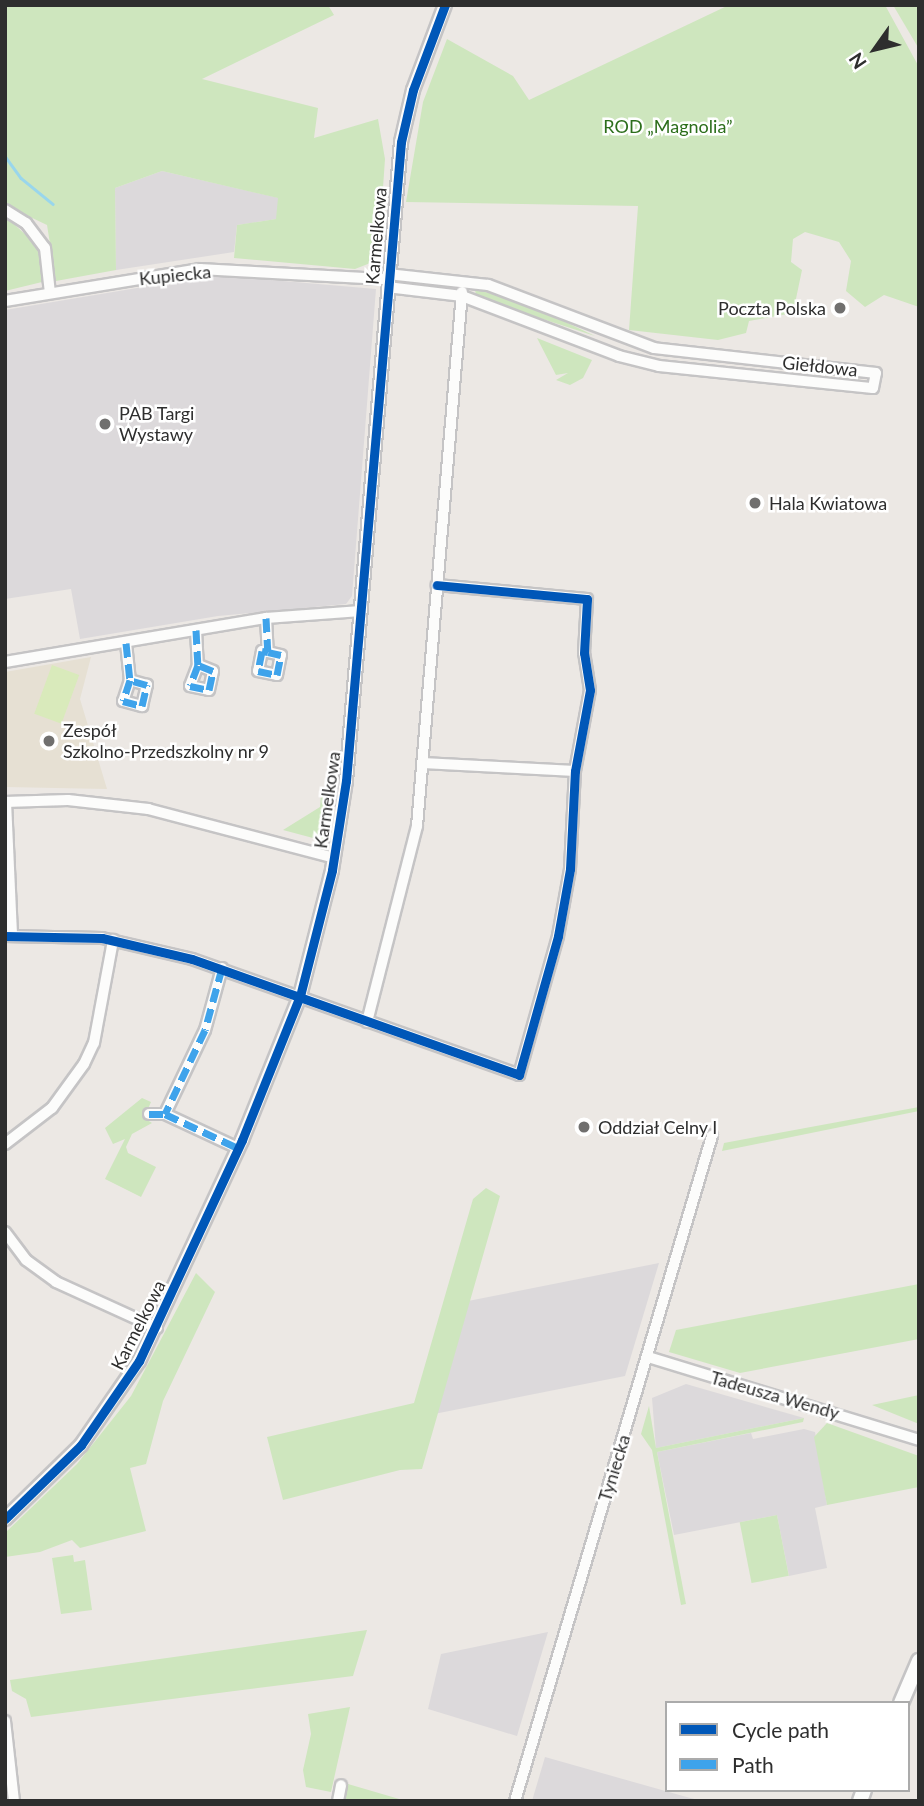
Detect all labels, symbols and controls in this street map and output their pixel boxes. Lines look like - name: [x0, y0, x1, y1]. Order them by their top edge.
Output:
- north arrow: [840, 14, 910, 84]
- text: N: [844, 49, 871, 74]
- park label: ROD „Magnolia”: [603, 115, 733, 137]
- street label: Karmelkowa: [361, 186, 391, 286]
- street label: Kupiecka: [138, 260, 212, 290]
- place label: Poczta Polska: [718, 297, 826, 319]
- marker: Poczta Polska: [832, 300, 848, 316]
- street label: Giełdowa: [781, 351, 859, 381]
- place label: PAB Targi Wystawy: [119, 403, 195, 446]
- marker: PAB Targi Wystawy: [97, 416, 113, 432]
- place label: Hala Kwiatowa: [769, 492, 887, 514]
- marker: Hala Kwiatowa: [747, 495, 763, 511]
- place label: Zespół Szkolno-Przedszkolny nr 9: [63, 720, 270, 762]
- marker: Zespół Szkolno-Przedszkolny nr 9: [41, 733, 57, 749]
- street label: Karmelkowa: [310, 750, 344, 850]
- place label: Oddział Celny I: [598, 1116, 718, 1138]
- marker: Oddział Celny I: [576, 1119, 592, 1135]
- street label: Karmelkowa: [106, 1277, 170, 1373]
- street label: Tadeusza Wendy: [708, 1366, 842, 1424]
- street label: Tyniecka: [594, 1432, 634, 1504]
- legend: [665, 1701, 910, 1792]
- text: Cycle path: [732, 1717, 829, 1742]
- text: Path: [732, 1752, 774, 1777]

